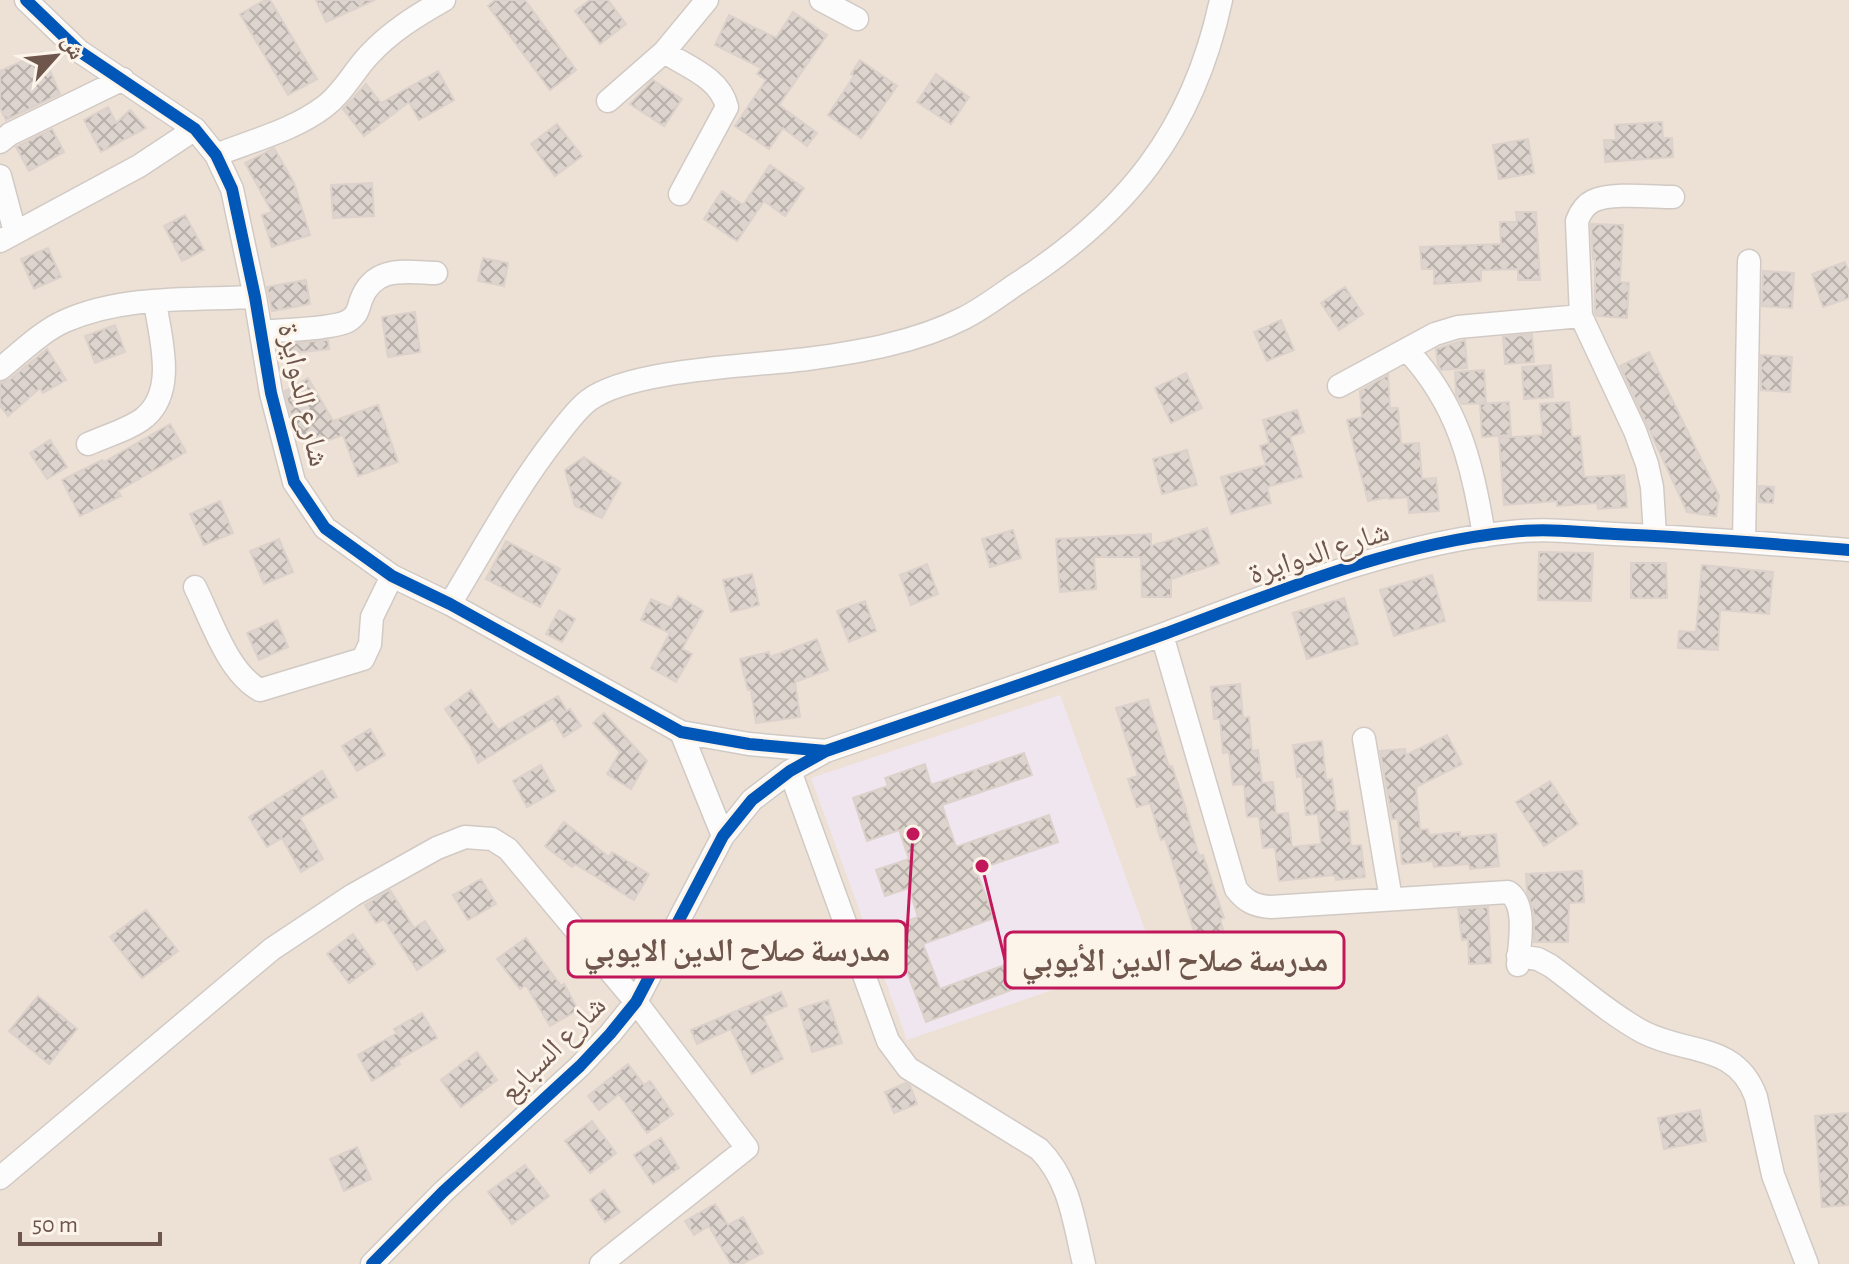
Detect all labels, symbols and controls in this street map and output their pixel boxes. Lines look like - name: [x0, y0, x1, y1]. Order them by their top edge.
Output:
- north arrow: [16, 16, 96, 96]
- text: ش: [56, 32, 88, 64]
- street label: شارع الدوايرة: [269, 321, 334, 470]
- street label: شارع الدوايرة: [1245, 516, 1394, 593]
- callout: مدرسة صلاح الدين الايوبي: [568, 921, 906, 977]
- callout: مدرسة صلاح الدين الأيوبي: [1005, 932, 1344, 988]
- text: مدرسة صلاح الدين الايوبي: [584, 935, 890, 975]
- text: مدرسة صلاح الدين الأيوبي: [1022, 944, 1328, 985]
- street label: شارع السبايع: [494, 990, 614, 1110]
- scale bar: [20, 1196, 160, 1246]
- text: 50 m: [32, 1213, 78, 1237]

